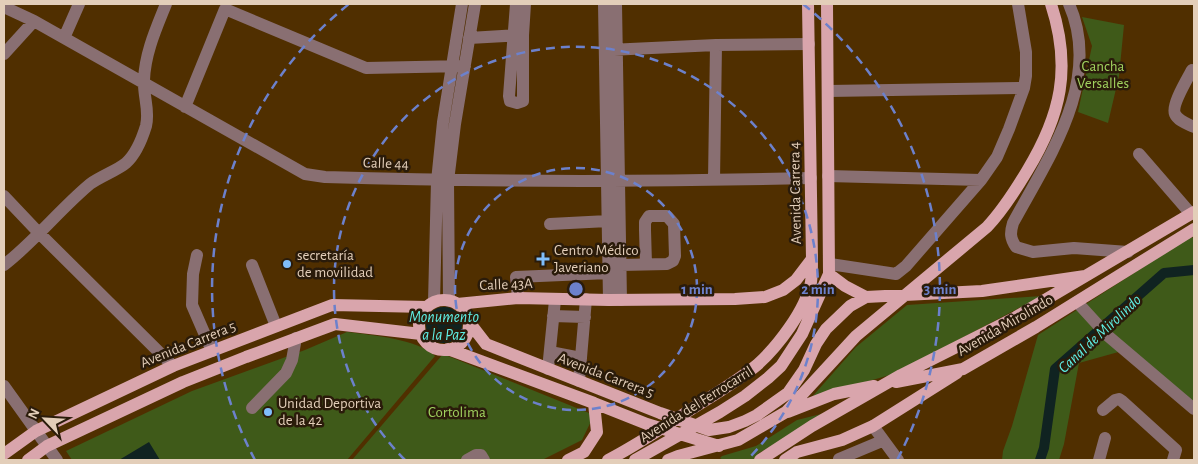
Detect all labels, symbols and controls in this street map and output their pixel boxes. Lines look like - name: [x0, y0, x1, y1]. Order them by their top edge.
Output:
- park label: Cancha Versalles: [1077, 59, 1129, 91]
- street label: Avenida Carrera 4: [787, 142, 804, 244]
- street label: Calle 44: [363, 155, 409, 172]
- place label: Centro Médico Javeriano: [554, 243, 639, 275]
- place label: secretaría de movilidad: [297, 248, 373, 280]
- marker: Centro Médico Javeriano: [536, 252, 550, 266]
- marker: secretaría de movilidad: [281, 258, 293, 270]
- street label: Calle 43A: [479, 276, 533, 293]
- centre of rings: [567, 280, 585, 298]
- text: 1 min: [681, 282, 713, 297]
- text: 2 min: [801, 282, 835, 297]
- text: 3 min: [924, 282, 956, 297]
- water label: Canal de Mirolindo: [1055, 291, 1144, 376]
- street label: Avenida Mirolindo: [955, 292, 1056, 359]
- water label: Monumento a la Paz: [409, 309, 479, 343]
- street label: Avenida Carrera 5: [138, 318, 238, 370]
- street label: Avenida Carrera 5: [556, 350, 656, 401]
- street label: Avenida del Ferrocarril: [637, 364, 755, 445]
- north arrow: [20, 394, 70, 444]
- place label: Unidad Deportiva de la 42: [278, 396, 381, 428]
- park label: Cortolima: [428, 405, 486, 420]
- marker: Unidad Deportiva de la 42: [262, 406, 274, 418]
- text: N: [26, 407, 43, 421]

